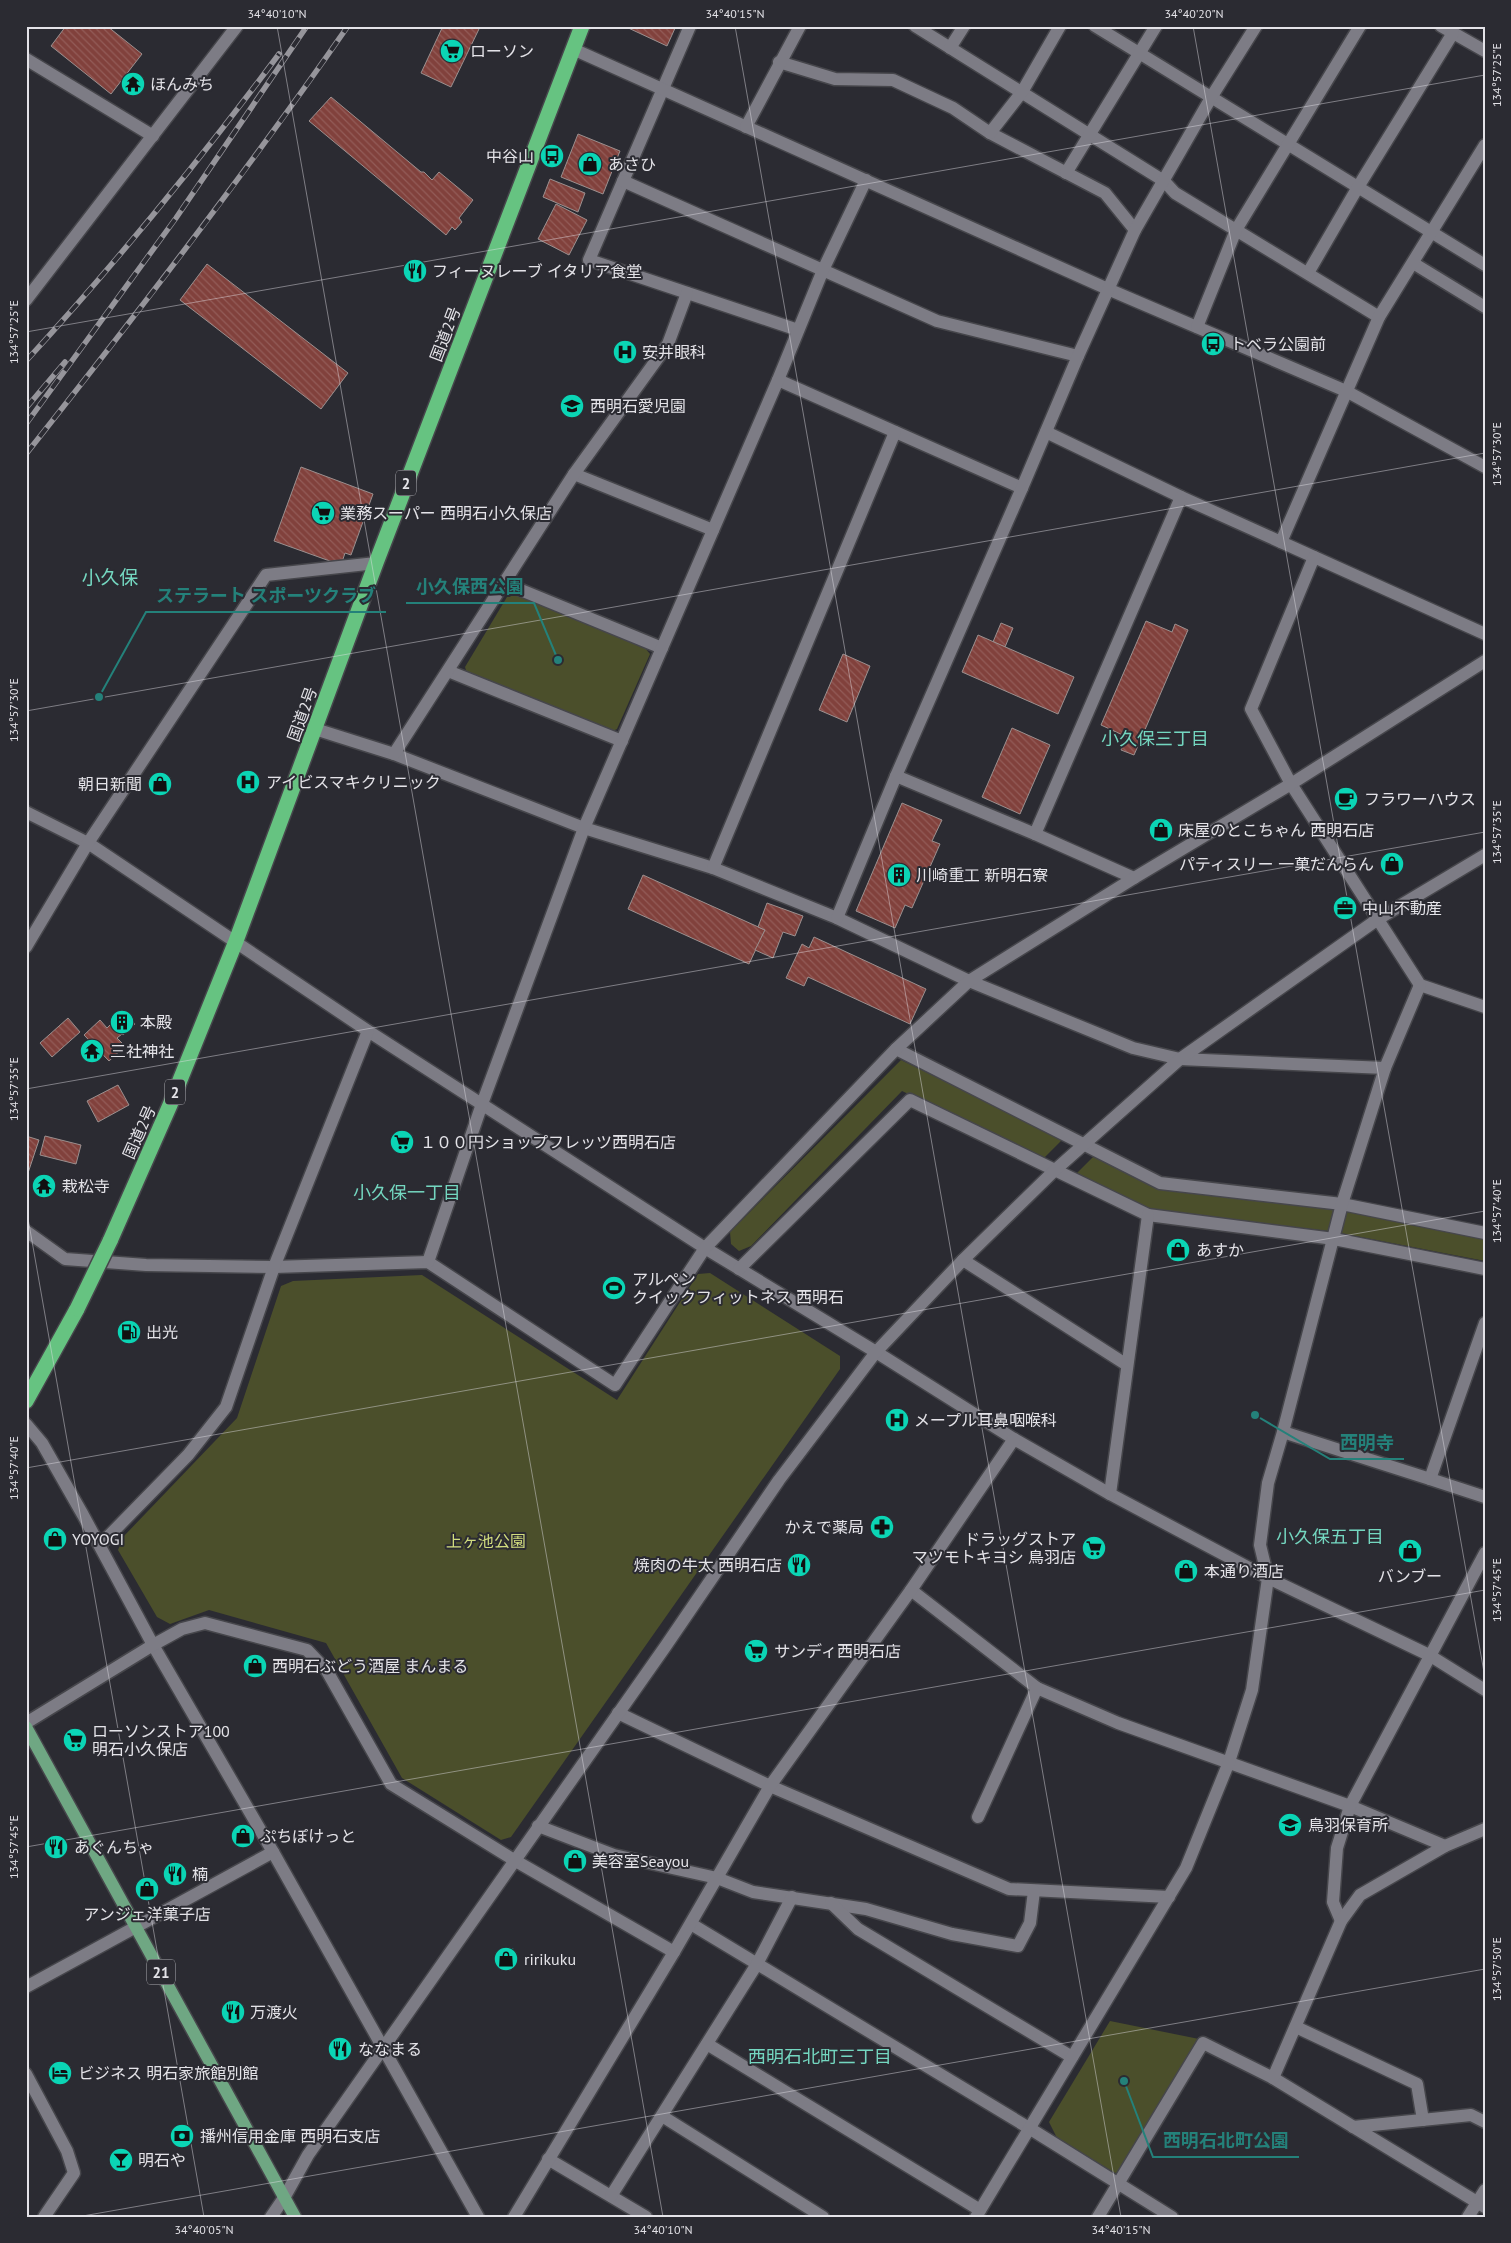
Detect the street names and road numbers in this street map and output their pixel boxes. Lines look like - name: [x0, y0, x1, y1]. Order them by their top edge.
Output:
- street label: 国道2号: [425, 304, 465, 364]
- road number: 2: [396, 470, 416, 496]
- street label: 国道2号: [283, 684, 321, 744]
- road number: 2: [165, 1080, 185, 1104]
- street label: 国道2号: [118, 1102, 160, 1162]
- road number: 21: [147, 1960, 175, 1984]

